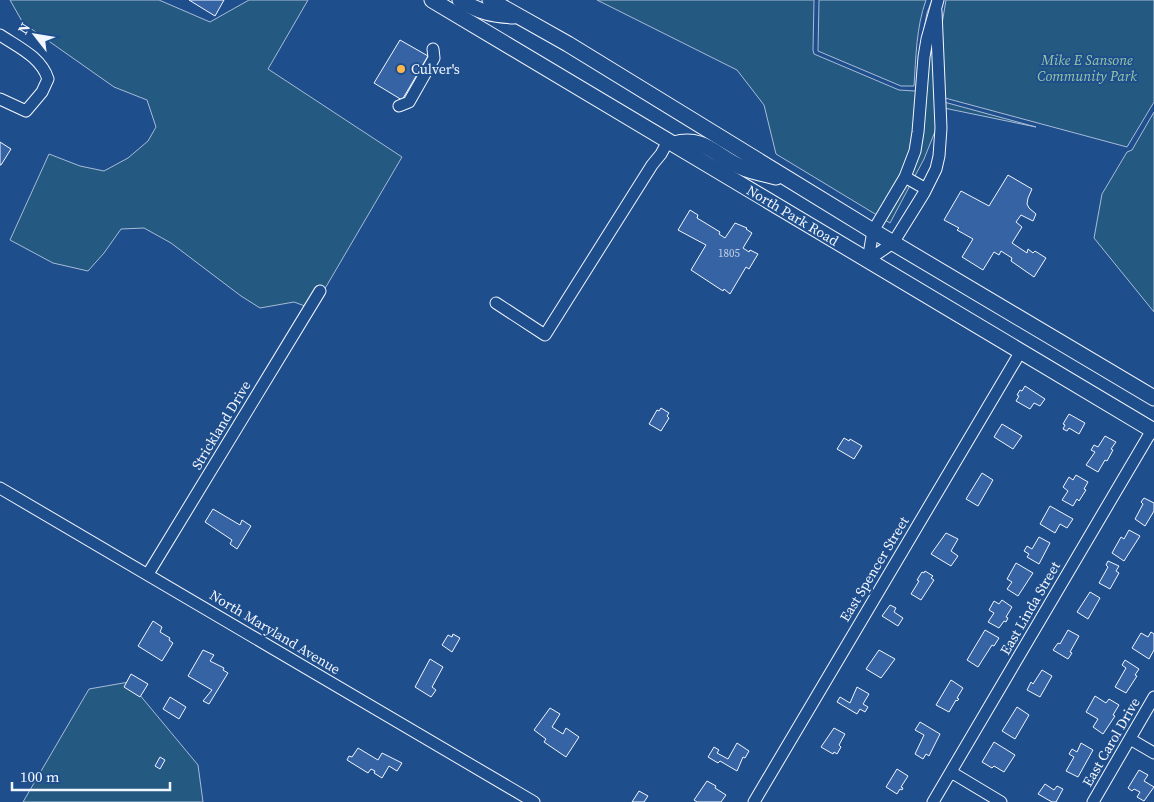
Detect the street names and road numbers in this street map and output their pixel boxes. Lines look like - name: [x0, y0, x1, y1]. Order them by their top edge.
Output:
- street label: North Park Road: [743, 180, 842, 251]
- street label: Strickland Drive: [187, 377, 255, 473]
- street label: East Spencer Street: [835, 512, 914, 625]
- street label: East Linda Street: [995, 557, 1065, 658]
- street label: North Maryland Avenue: [206, 585, 344, 679]
- street label: East Carol Drive: [1077, 694, 1145, 790]

